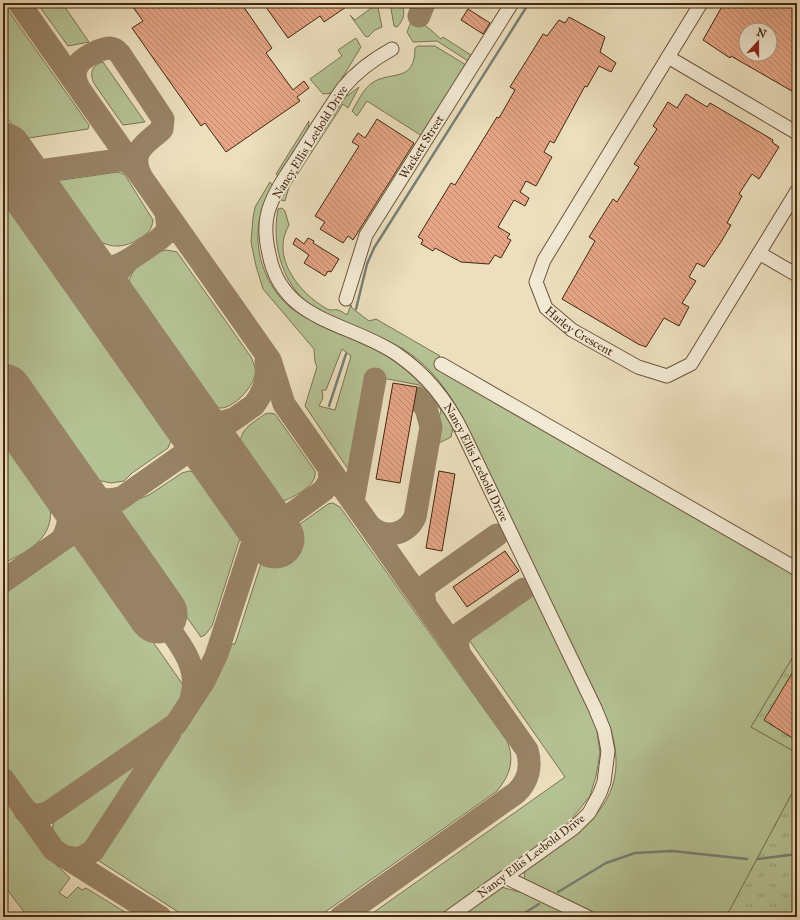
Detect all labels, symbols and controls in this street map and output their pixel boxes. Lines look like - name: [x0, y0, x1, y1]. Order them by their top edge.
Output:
- north arrow: [738, 22, 778, 62]
- text: N: [755, 25, 769, 41]
- street label: Nancy Ellis Leebold Drive: [270, 83, 350, 201]
- street label: Wackett Street: [396, 112, 447, 181]
- street label: Harley Crescent: [542, 303, 616, 359]
- street label: Nancy Ellis Leebold Drive: [441, 400, 511, 524]
- street label: Nancy Ellis Leebold Drive: [475, 811, 587, 901]

